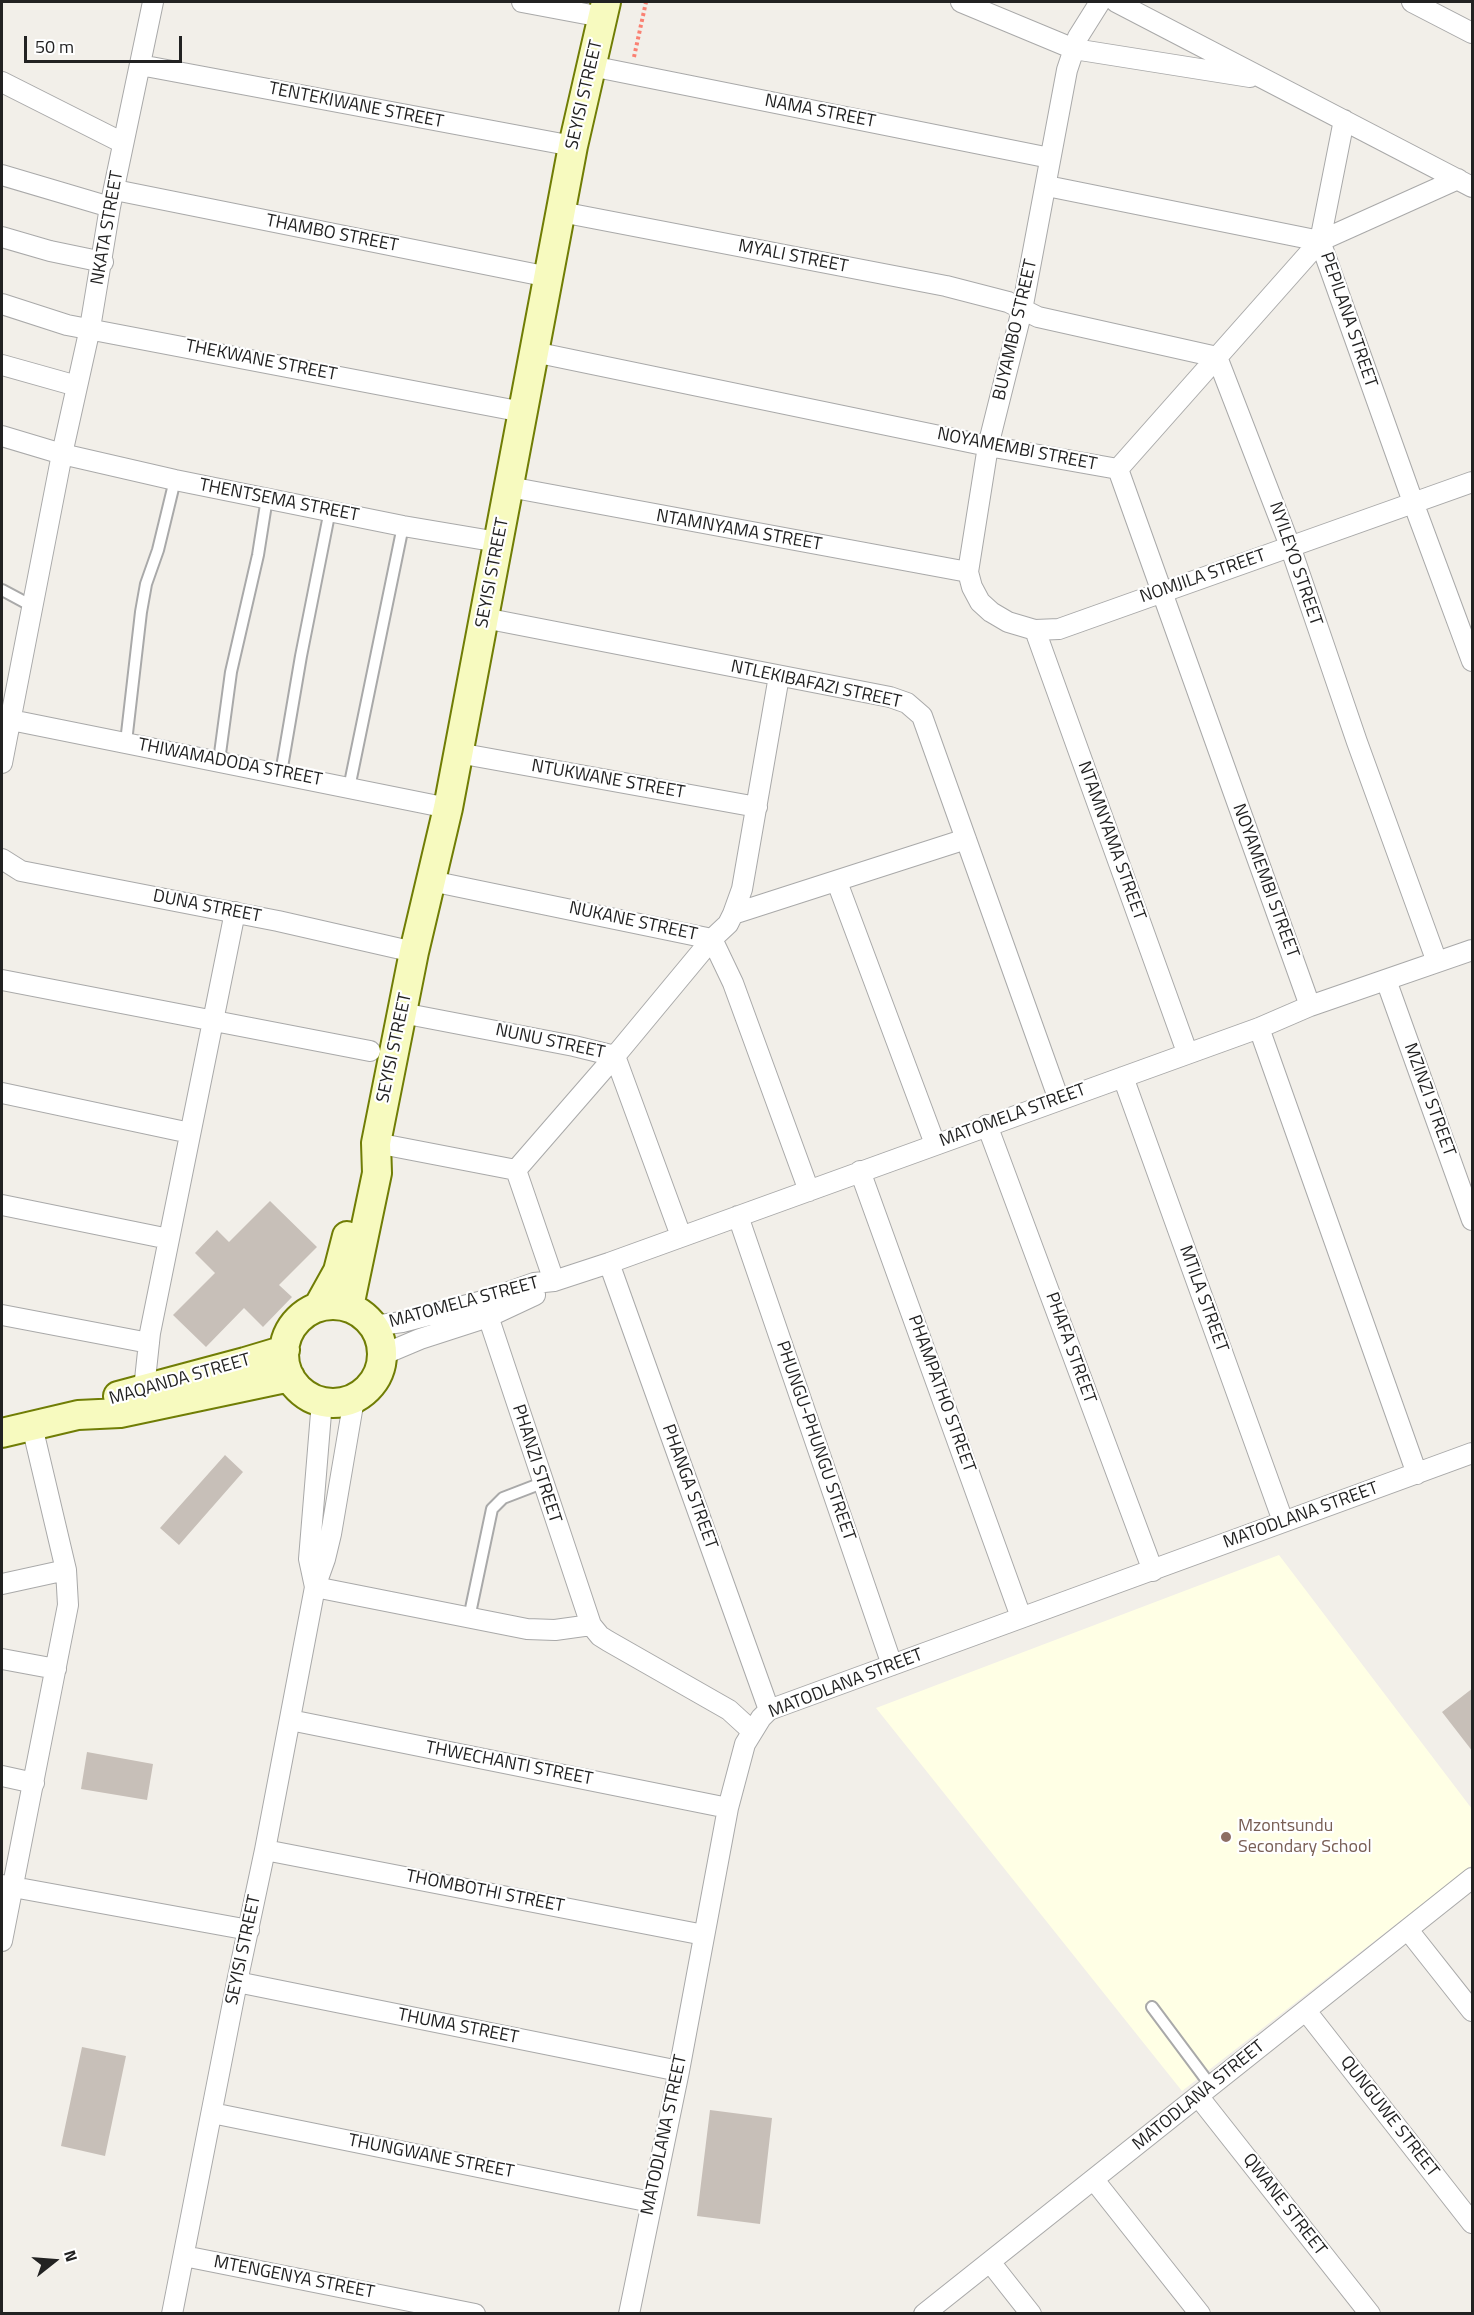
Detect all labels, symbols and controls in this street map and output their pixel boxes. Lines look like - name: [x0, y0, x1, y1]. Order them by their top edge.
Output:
- scale bar: [27, 24, 184, 62]
- text: 50 m: [35, 33, 74, 60]
- street label: SEYISI STREET: [562, 38, 608, 152]
- street label: TENTEKIWANE STREET: [267, 78, 445, 134]
- street label: NAMA STREET: [763, 91, 877, 133]
- street label: NKATA STREET: [87, 169, 129, 287]
- street label: THAMBO STREET: [264, 211, 400, 257]
- street label: MYALI STREET: [736, 236, 850, 278]
- street label: PEPILANA STREET: [1315, 250, 1381, 390]
- street label: BUYAMBO STREET: [989, 257, 1043, 403]
- street label: THEKWANE STREET: [183, 336, 339, 386]
- street label: NOYAMEMBI STREET: [935, 424, 1099, 476]
- street label: THENTSEMA STREET: [197, 475, 361, 527]
- street label: NYILEYO STREET: [1264, 499, 1326, 629]
- street label: NTAMNYAMA STREET: [654, 506, 824, 556]
- street label: SEYISI STREET: [472, 516, 514, 630]
- street label: NOMJILA STREET: [1137, 545, 1269, 609]
- street label: NTLEKIBAFAZI STREET: [729, 656, 903, 714]
- street label: THIWAMADODA STREET: [136, 735, 324, 791]
- street label: NTUKWANE STREET: [530, 756, 686, 804]
- street label: NTAMNYAMA STREET: [1072, 758, 1150, 924]
- street label: NOYAMEMBI STREET: [1227, 801, 1303, 961]
- street label: DUNA STREET: [151, 886, 263, 928]
- street label: NUKANE STREET: [567, 898, 699, 946]
- street label: SEYISI STREET: [373, 991, 417, 1105]
- street label: NUNU STREET: [493, 1020, 607, 1064]
- street label: MZINZI STREET: [1398, 1040, 1460, 1160]
- street label: MATOMELA STREET: [937, 1080, 1089, 1152]
- street label: MTILA STREET: [1174, 1243, 1232, 1355]
- street label: MATOMELA STREET: [387, 1273, 541, 1333]
- street label: PHAFA STREET: [1040, 1289, 1100, 1407]
- street label: PHAMPATHO STREET: [902, 1312, 980, 1476]
- street label: PHUNGU-PHUNGU STREET: [771, 1338, 859, 1544]
- street label: MAQANDA STREET: [107, 1350, 253, 1410]
- street label: PHANZI STREET: [507, 1402, 565, 1526]
- street label: PHANGA STREET: [656, 1422, 722, 1552]
- street label: MATODLANA STREET: [1220, 1478, 1382, 1554]
- street label: MATODLANA STREET: [766, 1645, 926, 1723]
- street label: THWECHANTI STREET: [424, 1737, 594, 1791]
- place label: Mzontsundu Secondary School: [1238, 1816, 1372, 1858]
- marker: Mzontsundu Secondary School: [1219, 1830, 1233, 1844]
- street label: THOMBOTHI STREET: [404, 1866, 566, 1918]
- street label: SEYISI STREET: [222, 1893, 266, 2007]
- street label: THUMA STREET: [396, 2005, 520, 2049]
- street label: MATODLANA STREET: [1129, 2036, 1269, 2156]
- street label: QUNGUWE STREET: [1335, 2052, 1443, 2182]
- street label: MATODLANA STREET: [637, 2053, 693, 2217]
- street label: THUNGWANE STREET: [346, 2130, 516, 2184]
- street label: QWANE STREET: [1237, 2150, 1331, 2260]
- north arrow: [24, 2231, 84, 2291]
- text: N: [58, 2247, 84, 2265]
- street label: MTENGENYA STREET: [212, 2252, 376, 2304]

